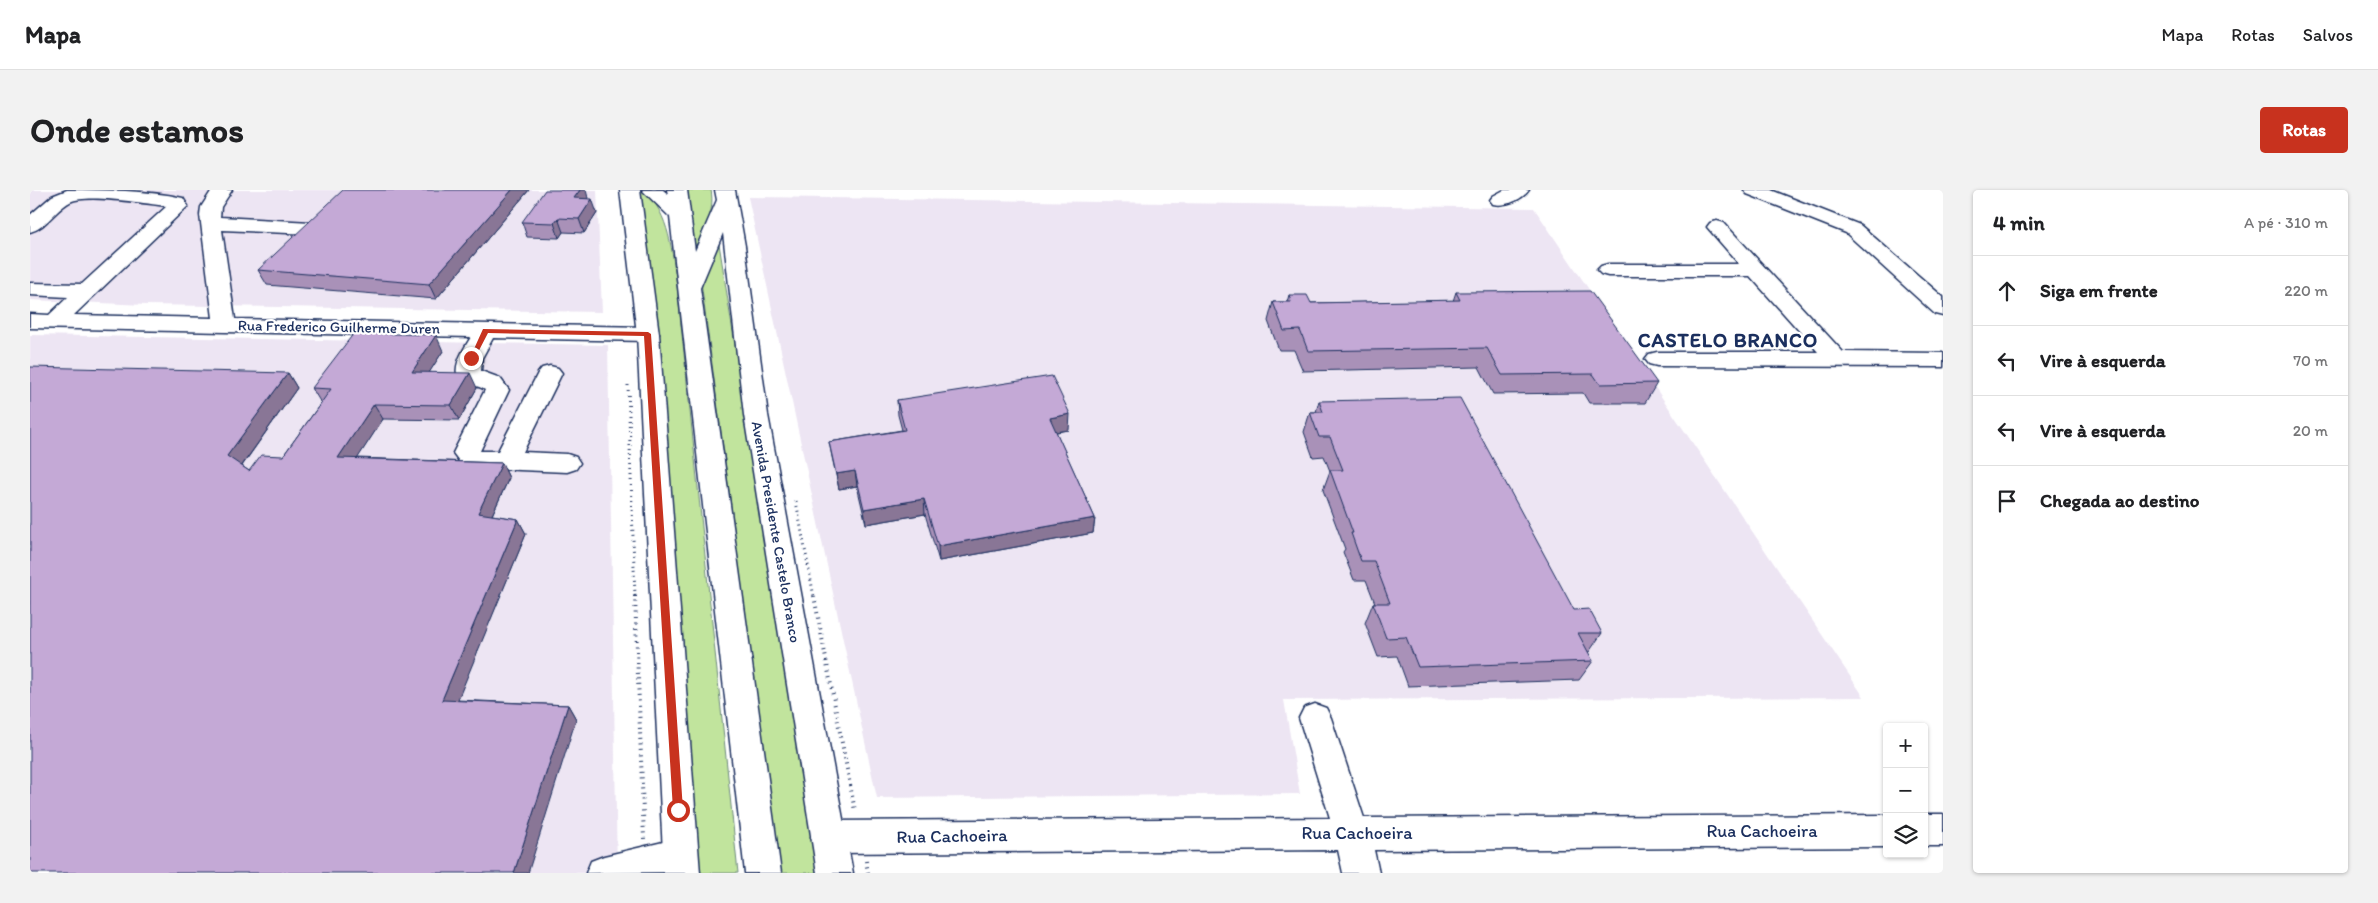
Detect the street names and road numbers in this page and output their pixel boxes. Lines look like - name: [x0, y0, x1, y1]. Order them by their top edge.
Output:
- street label: Rua Frederico Guilherme Duren: [238, 316, 441, 338]
- street label: Avenida Presidente Castelo Branco: [748, 420, 804, 644]
- street label: Rua Cachoeira: [1706, 820, 1818, 842]
- street label: Rua Cachoeira: [1301, 822, 1413, 844]
- street label: Rua Cachoeira: [896, 824, 1008, 848]

